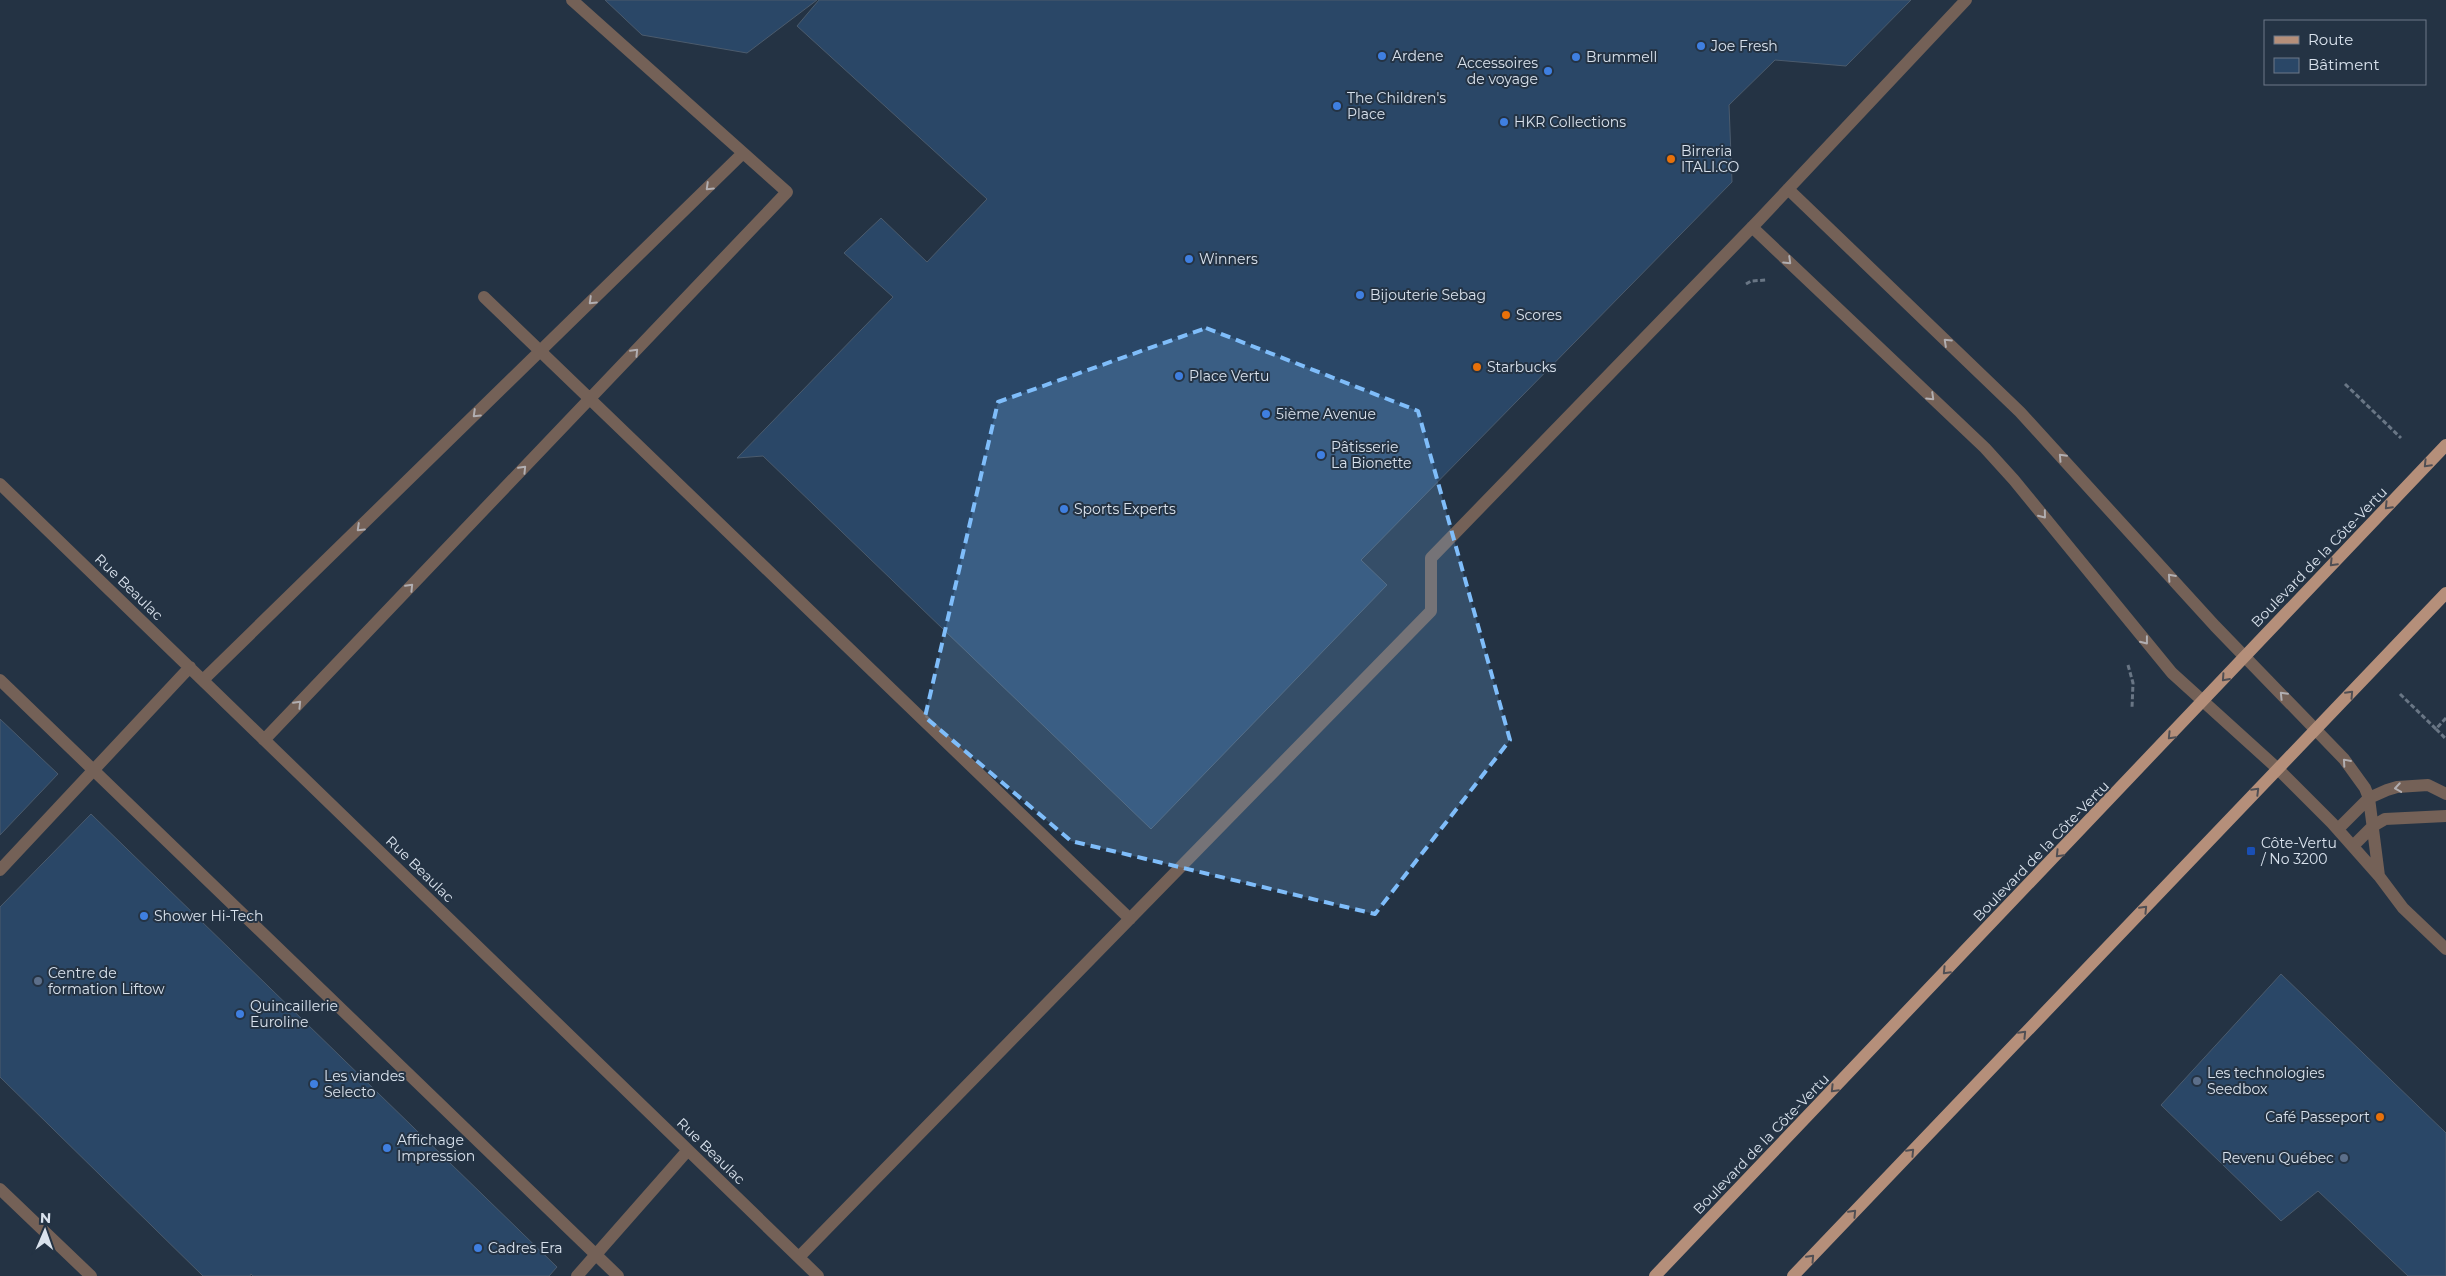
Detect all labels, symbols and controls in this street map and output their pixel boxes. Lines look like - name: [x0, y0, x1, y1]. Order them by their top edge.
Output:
- legend: [2264, 20, 2426, 85]
- text: Route: [2308, 30, 2353, 49]
- place label: Joe Fresh: [1710, 37, 1778, 55]
- marker: Joe Fresh: [1695, 40, 1707, 52]
- place label: Ardene: [1392, 47, 1443, 65]
- place label: Brummell: [1586, 48, 1657, 66]
- marker: Ardene: [1376, 50, 1388, 62]
- marker: Brummell: [1570, 51, 1582, 63]
- place label: Accessoires de voyage: [1457, 54, 1538, 88]
- text: Bâtiment: [2308, 55, 2380, 74]
- marker: Accessoires de voyage: [1542, 65, 1554, 77]
- place label: The Children's Place: [1347, 89, 1446, 123]
- marker: The Children's Place: [1331, 100, 1343, 112]
- place label: HKR Collections: [1514, 113, 1626, 131]
- marker: HKR Collections: [1498, 116, 1510, 128]
- place label: Birreria ITALI.CO: [1681, 142, 1739, 176]
- marker: Birreria ITALI.CO: [1665, 153, 1677, 165]
- one-way arrow: [705, 181, 714, 190]
- place label: Winners: [1199, 250, 1258, 268]
- marker: Winners: [1183, 253, 1195, 265]
- one-way arrow: [1782, 255, 1791, 264]
- place label: Bijouterie Sebag: [1370, 286, 1486, 304]
- marker: Bijouterie Sebag: [1354, 289, 1366, 301]
- one-way arrow: [589, 295, 598, 304]
- place label: Scores: [1516, 306, 1562, 324]
- marker: Scores: [1500, 309, 1512, 321]
- one-way arrow: [1943, 339, 1952, 348]
- one-way arrow: [629, 349, 638, 358]
- place label: Starbucks: [1487, 358, 1557, 376]
- marker: Starbucks: [1471, 361, 1483, 373]
- place label: Place Vertu: [1189, 367, 1269, 385]
- marker: Place Vertu: [1173, 370, 1185, 382]
- one-way arrow: [1925, 391, 1934, 400]
- place label: 5ième Avenue: [1276, 405, 1376, 423]
- one-way arrow: [473, 408, 482, 417]
- marker: 5ième Avenue: [1260, 408, 1272, 420]
- place label: Pâtisserie La Bionette: [1331, 438, 1412, 472]
- marker: Pâtisserie La Bionette: [1315, 449, 1327, 461]
- one-way arrow: [2059, 453, 2068, 462]
- one-way arrow: [2424, 459, 2433, 468]
- one-way arrow: [517, 466, 526, 475]
- street label: Boulevard de la Côte-Vertu: [2247, 483, 2391, 631]
- place label: Sports Experts: [1074, 500, 1176, 518]
- one-way arrow: [2385, 500, 2394, 509]
- marker: Sports Experts: [1058, 503, 1070, 515]
- one-way arrow: [2037, 509, 2046, 518]
- one-way arrow: [357, 522, 366, 531]
- street label: Rue Beaulac: [91, 550, 167, 624]
- one-way arrow: [2330, 557, 2339, 566]
- one-way arrow: [2168, 573, 2177, 582]
- one-way arrow: [404, 584, 413, 593]
- one-way arrow: [2140, 635, 2149, 644]
- one-way arrow: [2222, 673, 2231, 682]
- one-way arrow: [2280, 691, 2289, 700]
- one-way arrow: [2344, 691, 2353, 700]
- one-way arrow: [292, 701, 301, 710]
- one-way arrow: [2168, 730, 2177, 739]
- one-way arrow: [2343, 758, 2352, 767]
- street label: Boulevard de la Côte-Vertu: [1969, 777, 2113, 925]
- one-way arrow: [2393, 782, 2402, 792]
- one-way arrow: [2250, 788, 2259, 797]
- street label: Rue Beaulac: [382, 832, 458, 906]
- place label: Côte-Vertu / No 3200: [2260, 834, 2337, 868]
- marker: Côte-Vertu / No 3200: [2245, 845, 2257, 857]
- one-way arrow: [2056, 848, 2065, 857]
- one-way arrow: [2138, 905, 2147, 914]
- place label: Shower Hi-Tech: [154, 907, 263, 925]
- marker: Shower Hi-Tech: [138, 910, 150, 922]
- place label: Centre de formation Liftow: [48, 964, 165, 998]
- one-way arrow: [1943, 965, 1952, 974]
- marker: Centre de formation Liftow: [32, 975, 44, 987]
- place label: Quincaillerie Euroline: [250, 997, 338, 1031]
- marker: Quincaillerie Euroline: [234, 1008, 246, 1020]
- one-way arrow: [2018, 1031, 2027, 1040]
- place label: Les technologies Seedbox: [2207, 1064, 2325, 1098]
- place label: Les viandes Selecto: [324, 1067, 405, 1101]
- street label: Boulevard de la Côte-Vertu: [1689, 1070, 1833, 1218]
- marker: Les technologies Seedbox: [2191, 1075, 2203, 1087]
- marker: Les viandes Selecto: [308, 1078, 320, 1090]
- one-way arrow: [1831, 1083, 1840, 1092]
- place label: Café Passeport: [2265, 1108, 2370, 1126]
- marker: Café Passeport: [2374, 1111, 2386, 1123]
- street label: Rue Beaulac: [673, 1114, 749, 1188]
- place label: Affichage Impression: [397, 1131, 475, 1165]
- marker: Affichage Impression: [381, 1142, 393, 1154]
- one-way arrow: [1905, 1149, 1914, 1158]
- place label: Revenu Québec: [2222, 1149, 2334, 1167]
- marker: Revenu Québec: [2338, 1152, 2350, 1164]
- north arrow: [20, 1206, 70, 1256]
- text: N: [39, 1209, 51, 1227]
- one-way arrow: [1847, 1210, 1856, 1219]
- place label: Cadres Era: [488, 1239, 563, 1257]
- marker: Cadres Era: [472, 1242, 484, 1254]
- one-way arrow: [1805, 1254, 1814, 1263]

